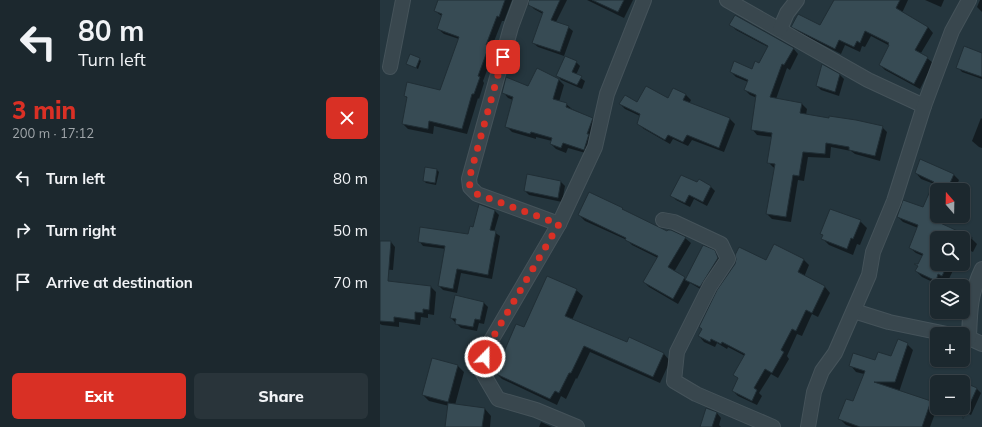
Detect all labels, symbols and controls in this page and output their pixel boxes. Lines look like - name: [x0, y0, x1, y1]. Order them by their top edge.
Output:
- text: 80 m: [78, 13, 144, 48]
- icon: left: [12, 16, 64, 68]
- pin: [486, 40, 520, 74]
- icon: arrive: [492, 46, 514, 68]
- text: Turn left: [78, 48, 146, 71]
- text: 3 min: [12, 95, 76, 125]
- button: close: [326, 97, 368, 139]
- text: 200 m · 17:12: [12, 125, 94, 141]
- icon: left: [12, 167, 34, 189]
- text: Turn left: [46, 169, 105, 188]
- text: 80 m: [333, 169, 368, 188]
- north arrow: [930, 183, 970, 223]
- map controls: [930, 183, 970, 415]
- icon: right: [12, 219, 34, 241]
- text: Turn right: [46, 221, 116, 240]
- text: 50 m: [333, 221, 368, 240]
- button: search: [930, 231, 970, 271]
- icon: arrive: [12, 271, 34, 293]
- text: Arrive at destination: [46, 273, 193, 292]
- text: 70 m: [333, 273, 368, 292]
- button: layers: [930, 279, 970, 319]
- button: +: [930, 327, 970, 367]
- position arrow: [464, 336, 506, 378]
- button: Exit: [12, 373, 186, 419]
- button: Share: [194, 373, 368, 419]
- button: −: [930, 375, 970, 415]

